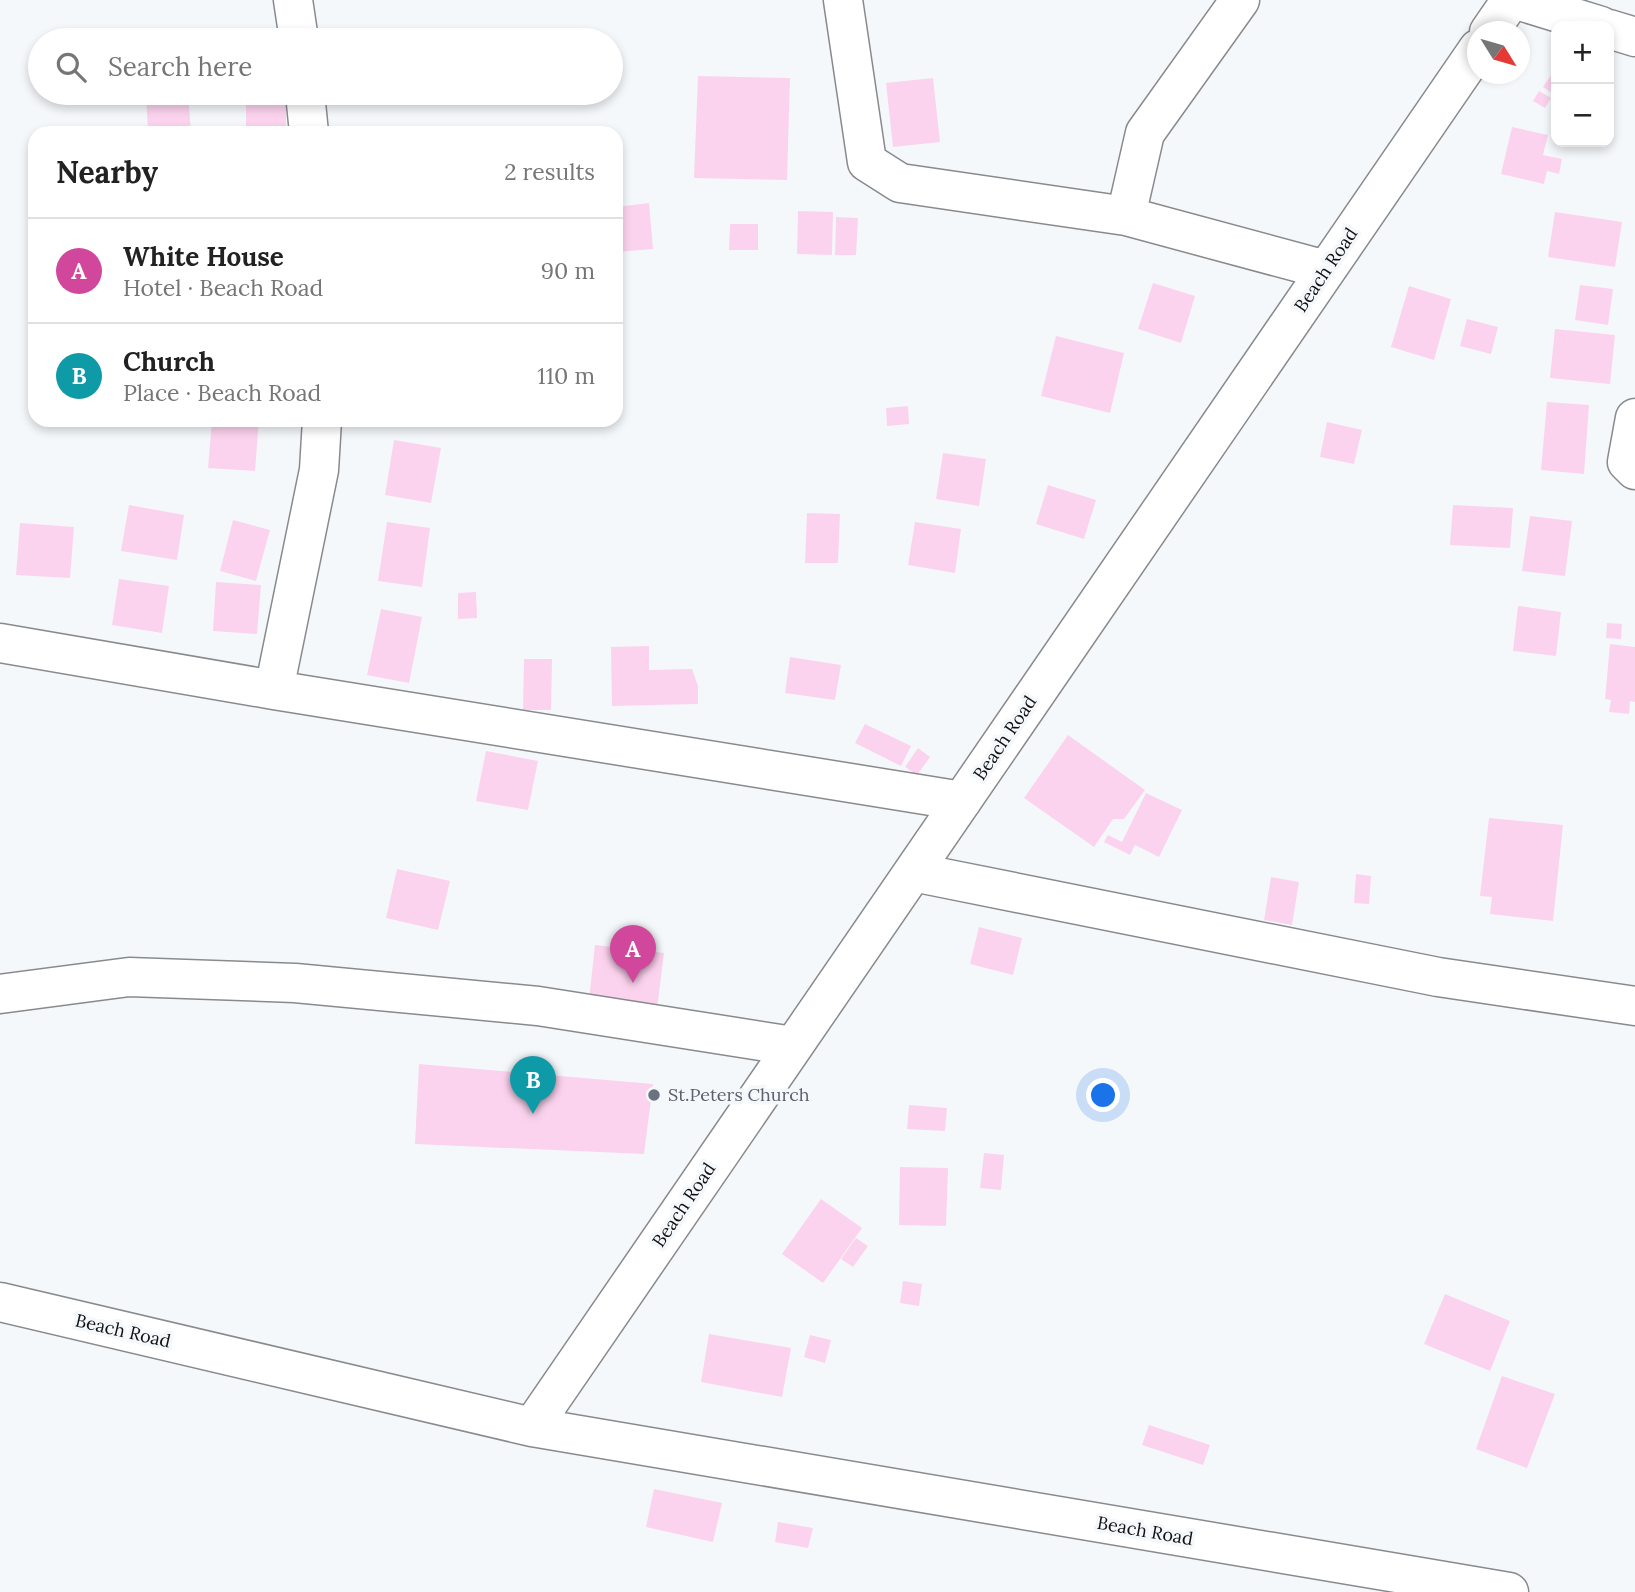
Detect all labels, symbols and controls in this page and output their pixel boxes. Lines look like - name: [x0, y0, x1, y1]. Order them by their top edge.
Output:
- north arrow: [1467, 21, 1530, 84]
- map controls: [1551, 21, 1614, 147]
- button: +: [1551, 21, 1614, 84]
- search box: [28, 28, 623, 105]
- icon: search: [52, 48, 90, 86]
- text: Search here: [108, 50, 252, 83]
- button: −: [1551, 84, 1614, 147]
- text: Nearby: [56, 153, 158, 191]
- text: 2 results: [504, 157, 595, 186]
- street label: Beach Road: [1289, 223, 1362, 316]
- text: White House: [123, 240, 284, 273]
- text: A: [71, 256, 87, 285]
- text: 90 m: [541, 256, 595, 285]
- text: Hotel · Beach Road: [123, 273, 323, 302]
- text: Church: [123, 345, 215, 378]
- text: B: [71, 361, 87, 390]
- text: 110 m: [537, 361, 595, 390]
- text: Place · Beach Road: [123, 378, 321, 407]
- street label: Beach Road: [968, 691, 1041, 784]
- pin: A: [610, 925, 656, 983]
- pin: B: [510, 1056, 556, 1114]
- your location: [1086, 1078, 1120, 1112]
- place label: St.Peters Church: [668, 1083, 810, 1106]
- marker: St.Peters Church: [646, 1087, 662, 1103]
- street label: Beach Road: [647, 1158, 720, 1251]
- street label: Beach Road: [73, 1308, 173, 1353]
- street label: Beach Road: [1095, 1511, 1195, 1550]

